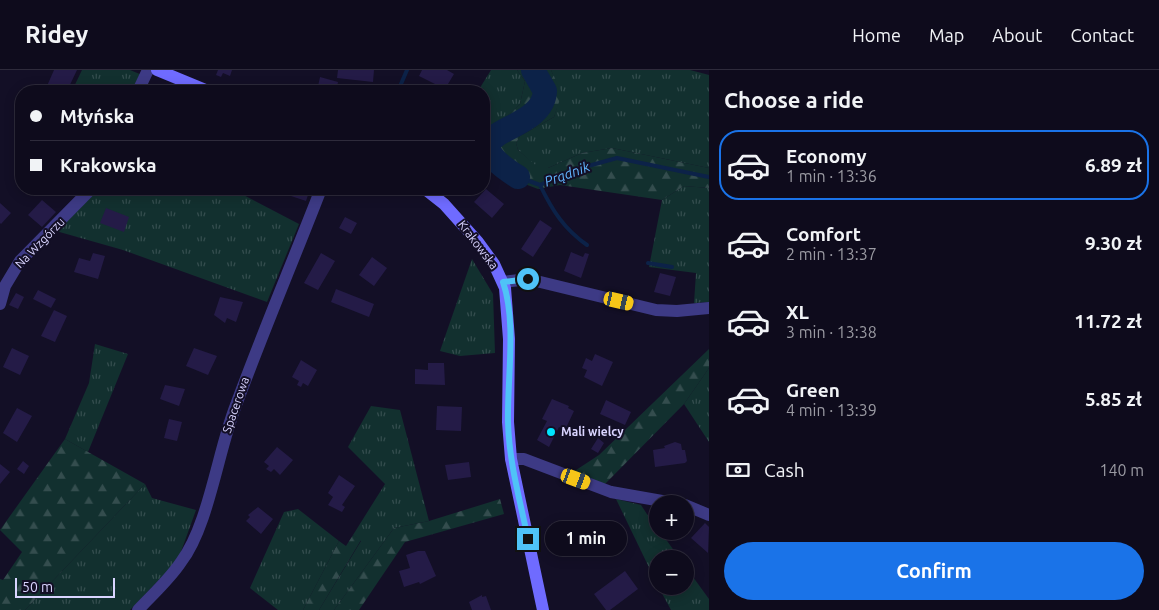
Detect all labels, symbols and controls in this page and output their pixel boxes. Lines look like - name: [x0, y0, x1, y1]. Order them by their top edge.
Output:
- text: Ridey: [25, 21, 88, 48]
- text: Home: [852, 25, 901, 45]
- text: Map: [929, 25, 964, 45]
- text: About: [992, 25, 1042, 45]
- text: Contact: [1070, 25, 1134, 45]
- text: Choose a ride: [724, 87, 864, 112]
- text: Młyńska: [60, 105, 134, 127]
- icon: car: [726, 143, 771, 188]
- text: Economy: [786, 145, 867, 167]
- text: Krakowska: [60, 154, 157, 176]
- text: 6.89 zł: [1085, 154, 1142, 176]
- water label: Prądnik: [542, 158, 593, 190]
- text: 1 min · 13:36: [786, 167, 877, 185]
- street label: Na Wzgórzu: [12, 215, 67, 270]
- street label: Krakowska: [456, 218, 501, 272]
- icon: car: [726, 221, 771, 266]
- text: Comfort: [786, 223, 861, 245]
- text: 9.30 zł: [1085, 232, 1142, 254]
- text: 2 min · 13:37: [786, 245, 877, 263]
- route start: [517, 268, 539, 290]
- car: [602, 290, 635, 312]
- icon: car: [726, 299, 771, 344]
- text: XL: [786, 301, 809, 323]
- text: 11.72 zł: [1074, 310, 1142, 332]
- text: 3 min · 13:38: [786, 323, 877, 341]
- street label: Spacerowa: [220, 375, 251, 435]
- icon: car: [726, 377, 771, 422]
- text: Green: [786, 379, 840, 401]
- text: 5.85 zł: [1085, 388, 1142, 410]
- text: 4 min · 13:39: [786, 401, 877, 419]
- place label: Mali wielcy: [561, 425, 624, 438]
- marker: Mali wielcy: [545, 426, 557, 438]
- icon: cash: [724, 456, 752, 484]
- text: Cash: [764, 459, 805, 481]
- text: 140 m: [1099, 461, 1144, 479]
- car: [559, 467, 592, 491]
- map controls: [649, 495, 694, 595]
- button: +: [649, 495, 694, 540]
- callout: 1 min: [546, 522, 628, 556]
- route end: [517, 528, 539, 550]
- text: 1 min: [566, 529, 606, 547]
- button: Confirm: [724, 542, 1144, 600]
- button: −: [649, 550, 694, 595]
- scale bar: [15, 575, 115, 598]
- text: 50 m: [22, 579, 53, 595]

